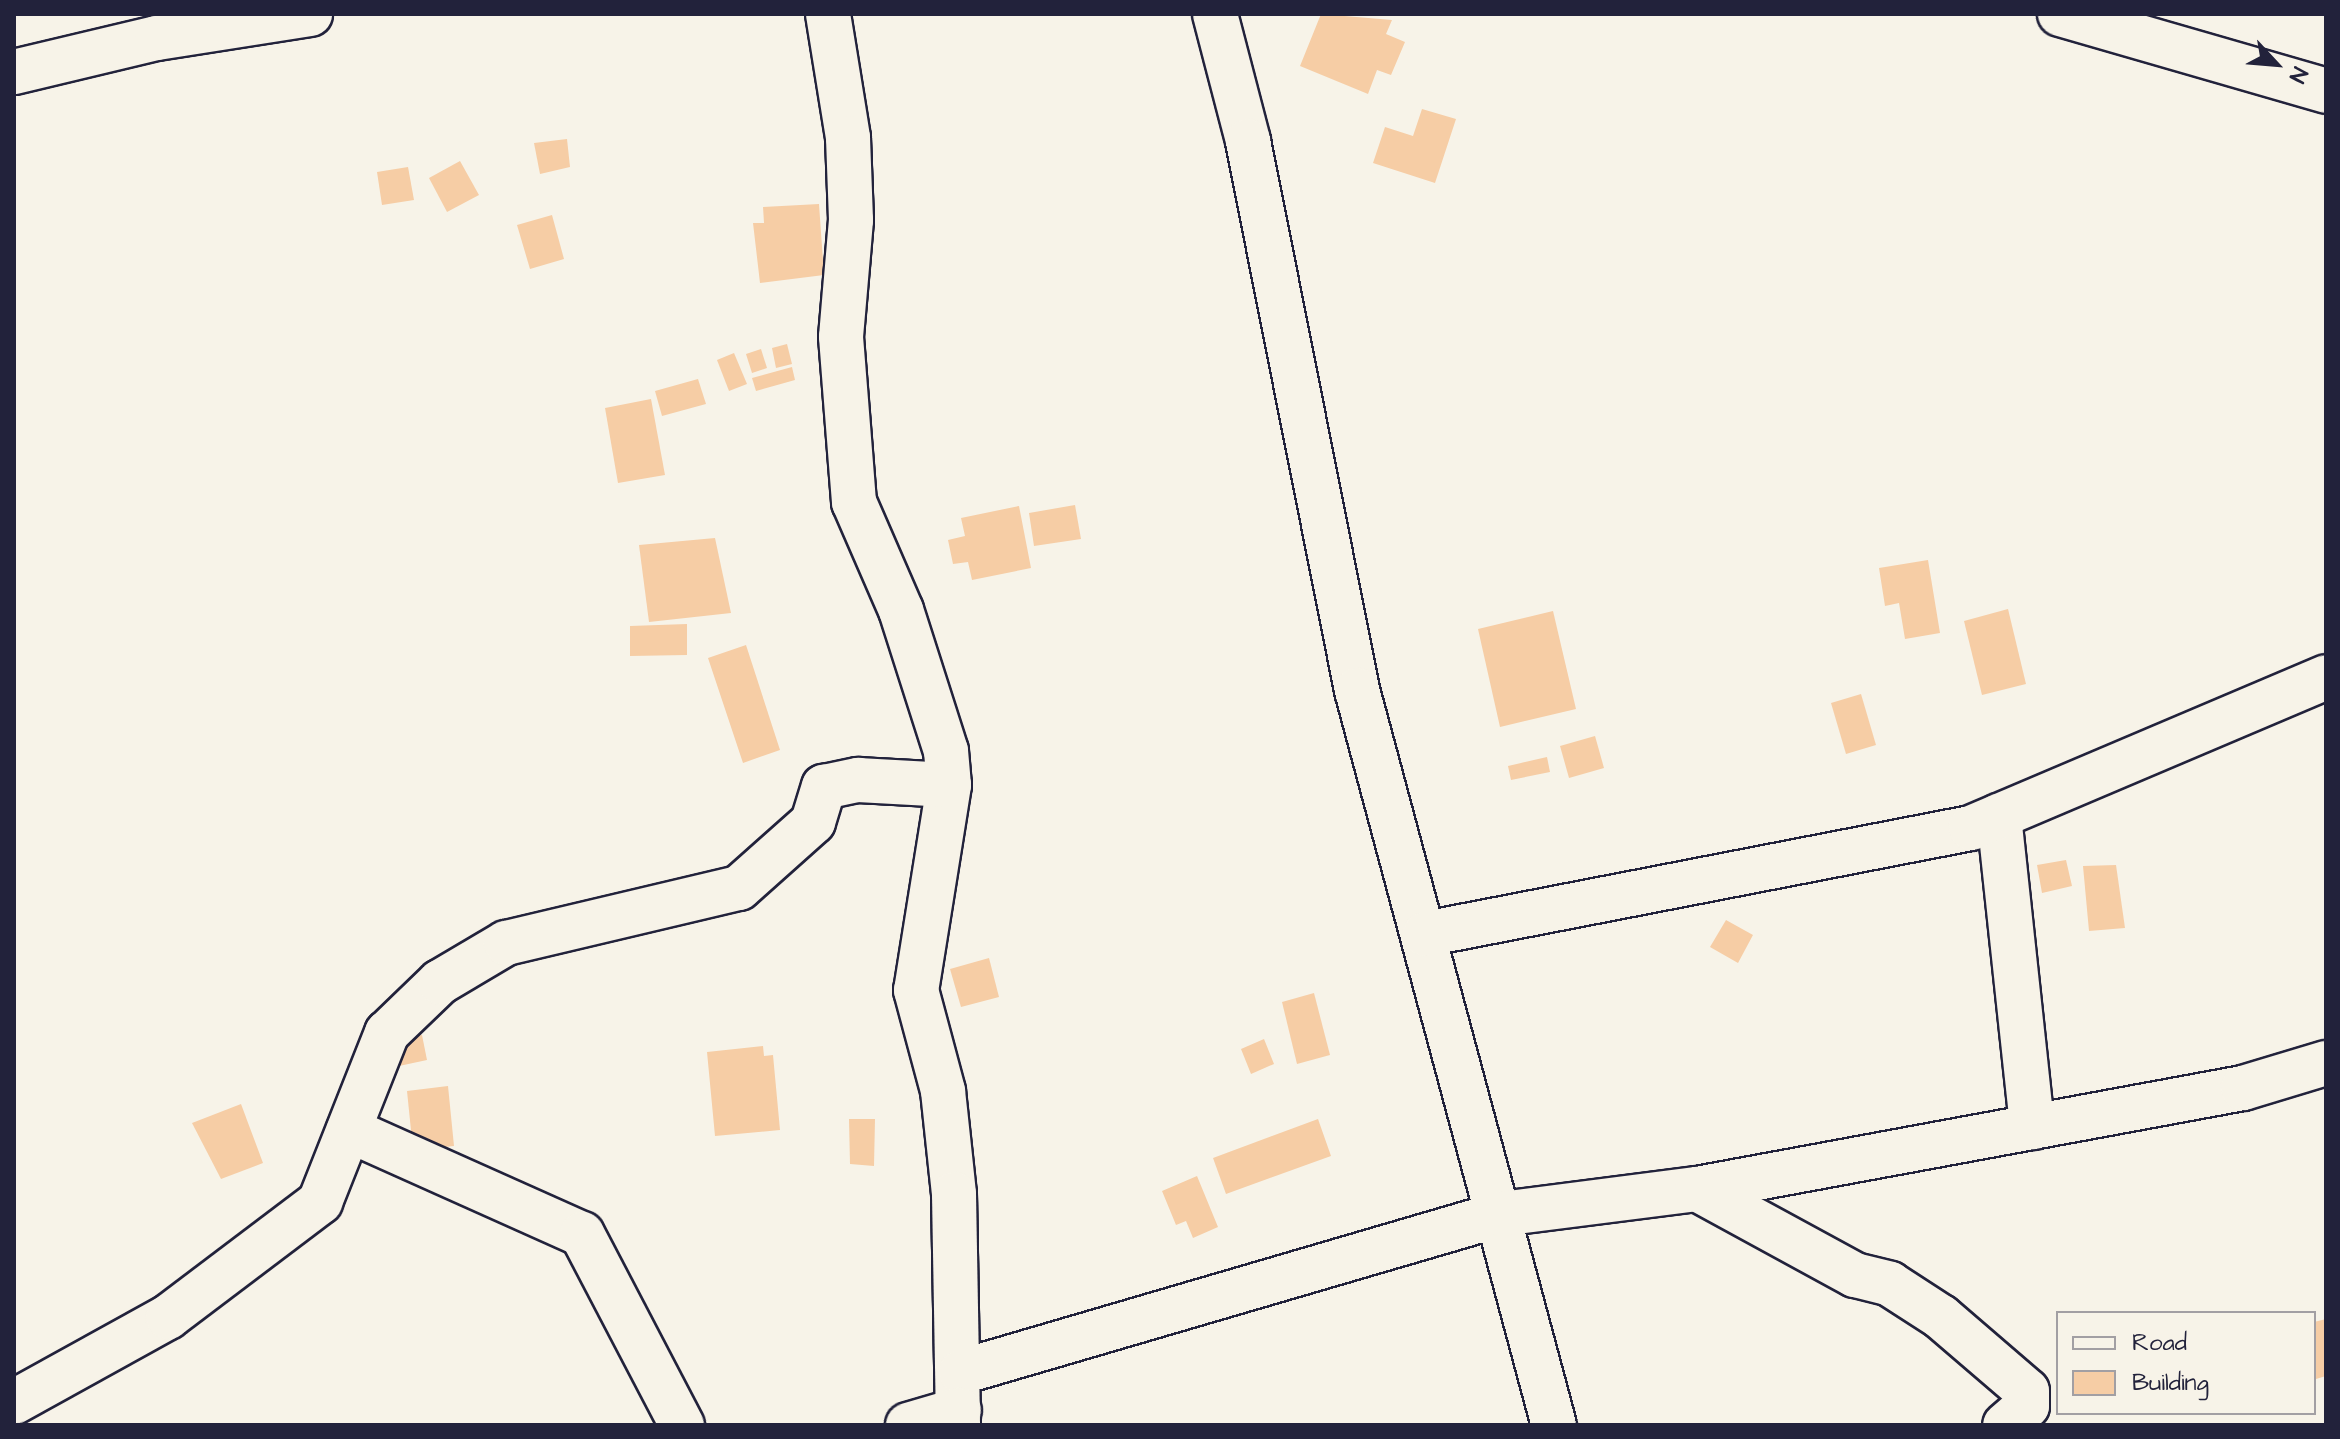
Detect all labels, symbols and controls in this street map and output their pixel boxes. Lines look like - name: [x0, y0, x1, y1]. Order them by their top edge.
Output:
- north arrow: [2236, 24, 2316, 104]
- text: N: [2281, 62, 2315, 88]
- legend: [2056, 1311, 2316, 1415]
- text: Road: [2132, 1326, 2187, 1360]
- text: Building: [2132, 1366, 2209, 1400]

